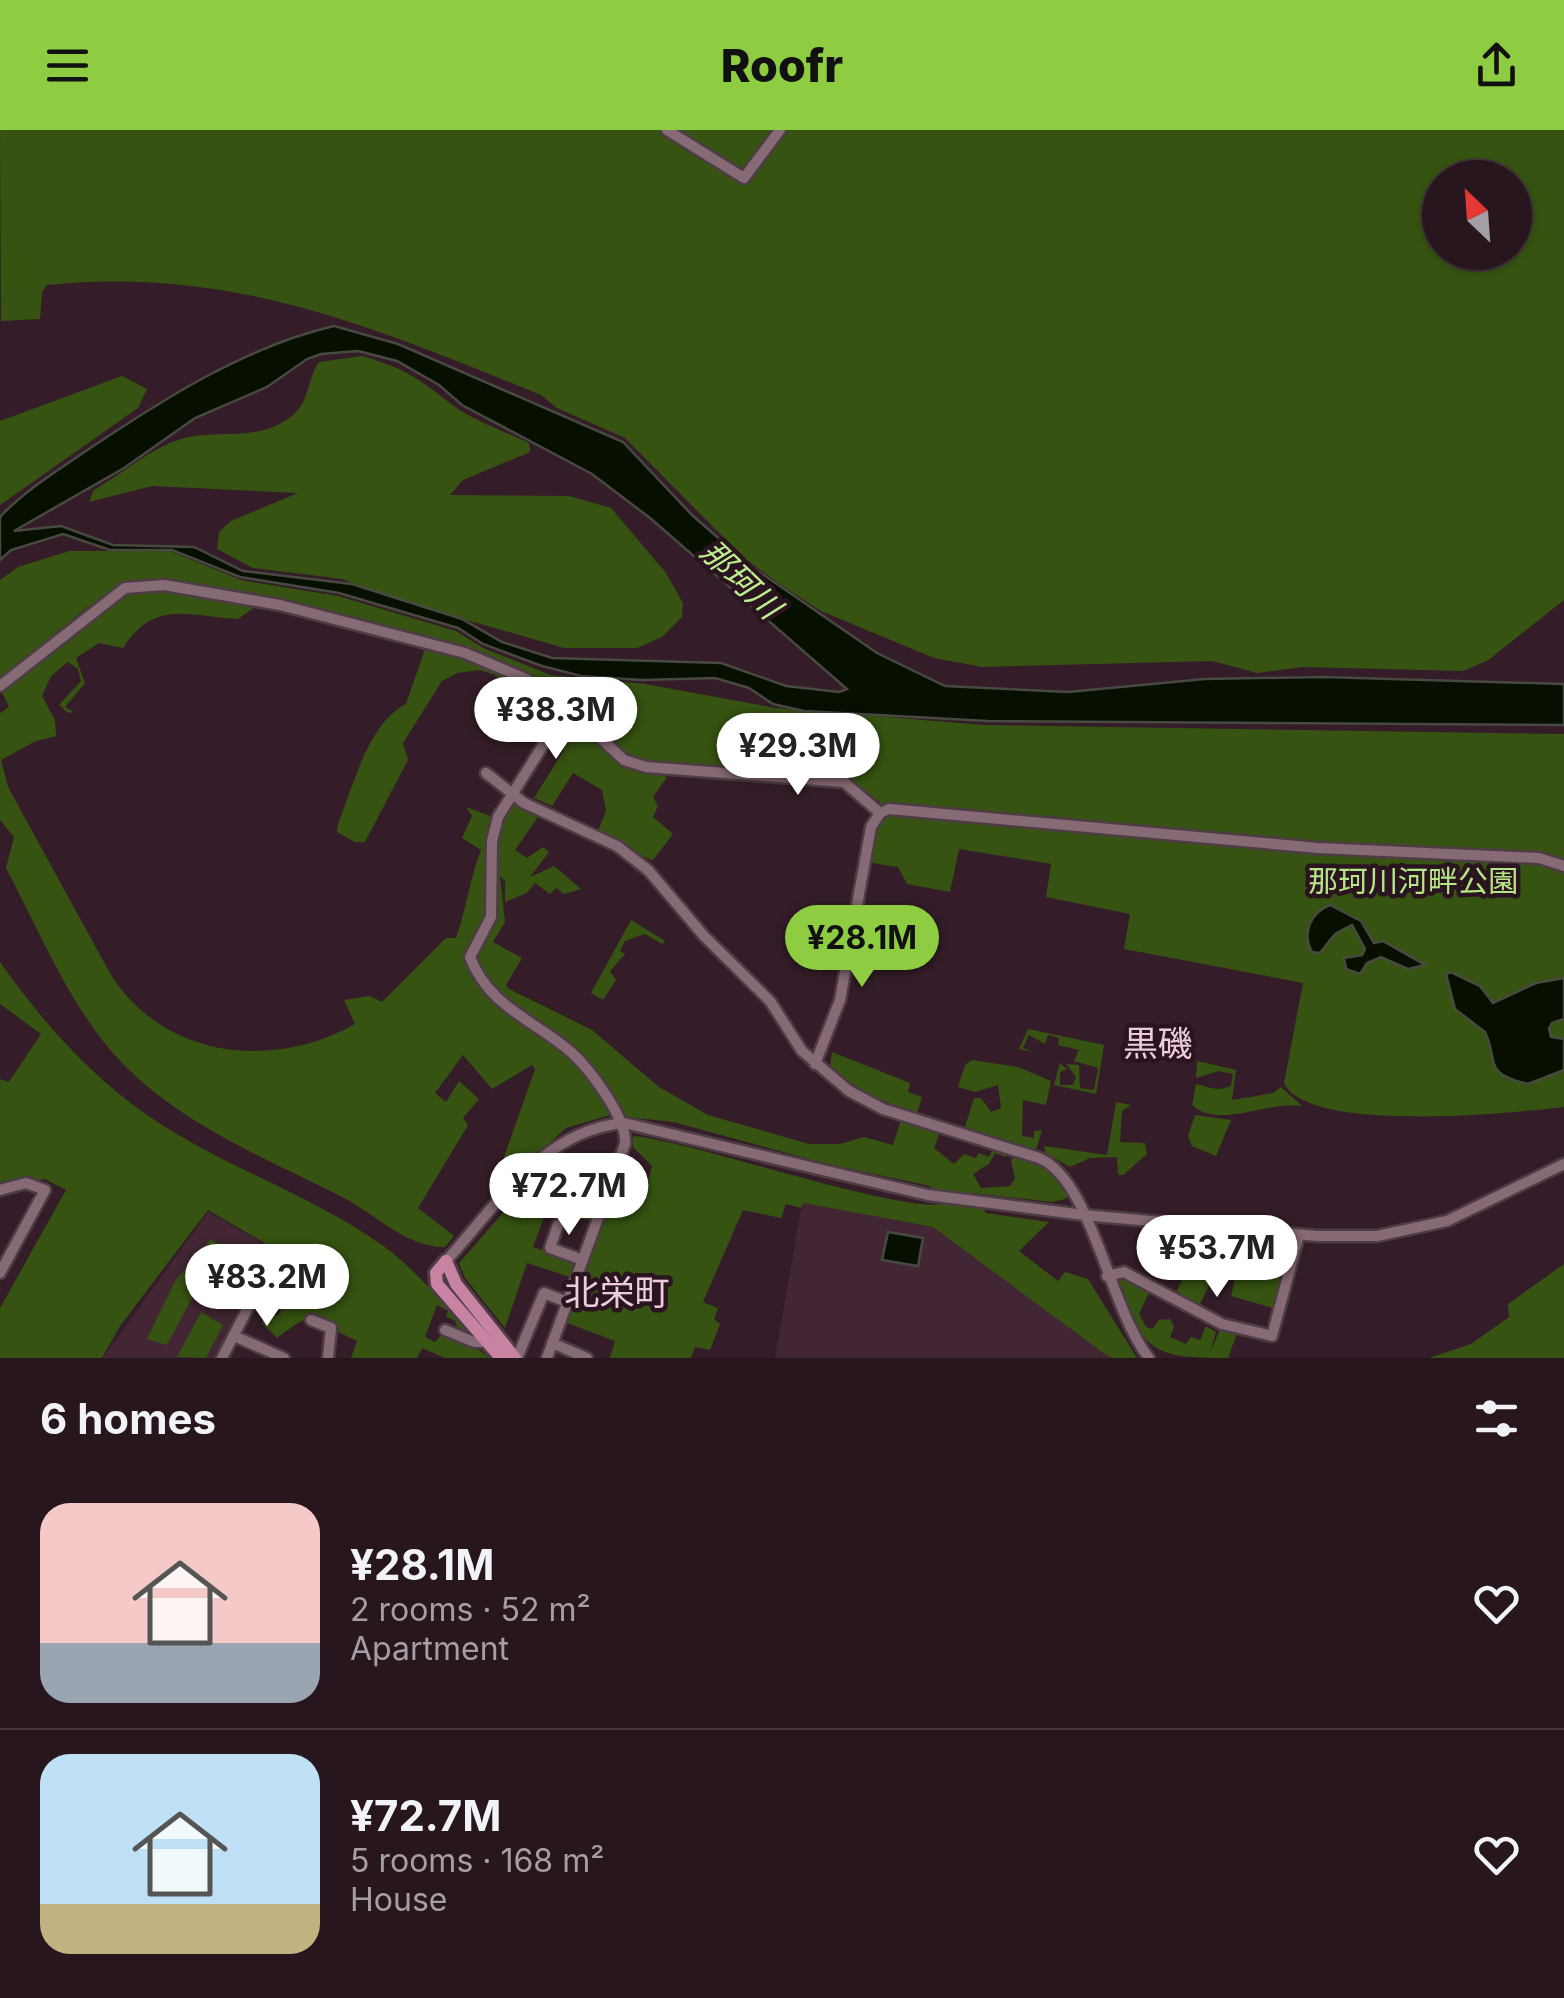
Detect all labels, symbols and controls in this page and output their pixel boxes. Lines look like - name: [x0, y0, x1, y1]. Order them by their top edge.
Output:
- icon: menu: [40, 38, 95, 93]
- text: Roofr: [721, 38, 843, 93]
- icon: share: [1469, 38, 1524, 93]
- north arrow: [1422, 160, 1532, 270]
- map controls: [1422, 160, 1532, 270]
- water label: 那珂川: [693, 532, 791, 628]
- pin: ¥38.3M: [475, 677, 637, 762]
- text: ¥38.3M: [496, 690, 616, 729]
- pin: ¥29.3M: [717, 713, 879, 798]
- text: ¥29.3M: [739, 726, 857, 765]
- park label: 那珂川河畔公園: [1308, 863, 1518, 899]
- pin: ¥28.1M: [781, 905, 943, 990]
- text: ¥28.1M: [807, 918, 917, 957]
- district label: 黒磯: [1123, 1022, 1193, 1064]
- pin: ¥72.7M: [488, 1153, 650, 1238]
- text: ¥72.7M: [511, 1166, 627, 1205]
- pin: ¥53.7M: [1136, 1215, 1298, 1300]
- text: ¥53.7M: [1159, 1228, 1275, 1267]
- pin: ¥83.2M: [186, 1244, 348, 1329]
- text: ¥83.2M: [207, 1257, 327, 1296]
- district label: 北栄町: [564, 1271, 670, 1313]
- icon: filters: [1469, 1391, 1524, 1446]
- text: 6 homes: [40, 1393, 216, 1444]
- text: ¥28.1M: [350, 1539, 494, 1590]
- icon: home: [120, 1543, 240, 1663]
- icon: heart: [1469, 1576, 1524, 1631]
- text: 2 rooms · 52 m²: [350, 1590, 591, 1629]
- text: Apartment: [350, 1629, 509, 1668]
- text: ¥72.7M: [350, 1790, 501, 1841]
- icon: home: [120, 1794, 240, 1914]
- icon: heart: [1469, 1827, 1524, 1882]
- text: 5 rooms · 168 m²: [350, 1841, 604, 1880]
- text: House: [350, 1880, 447, 1919]

